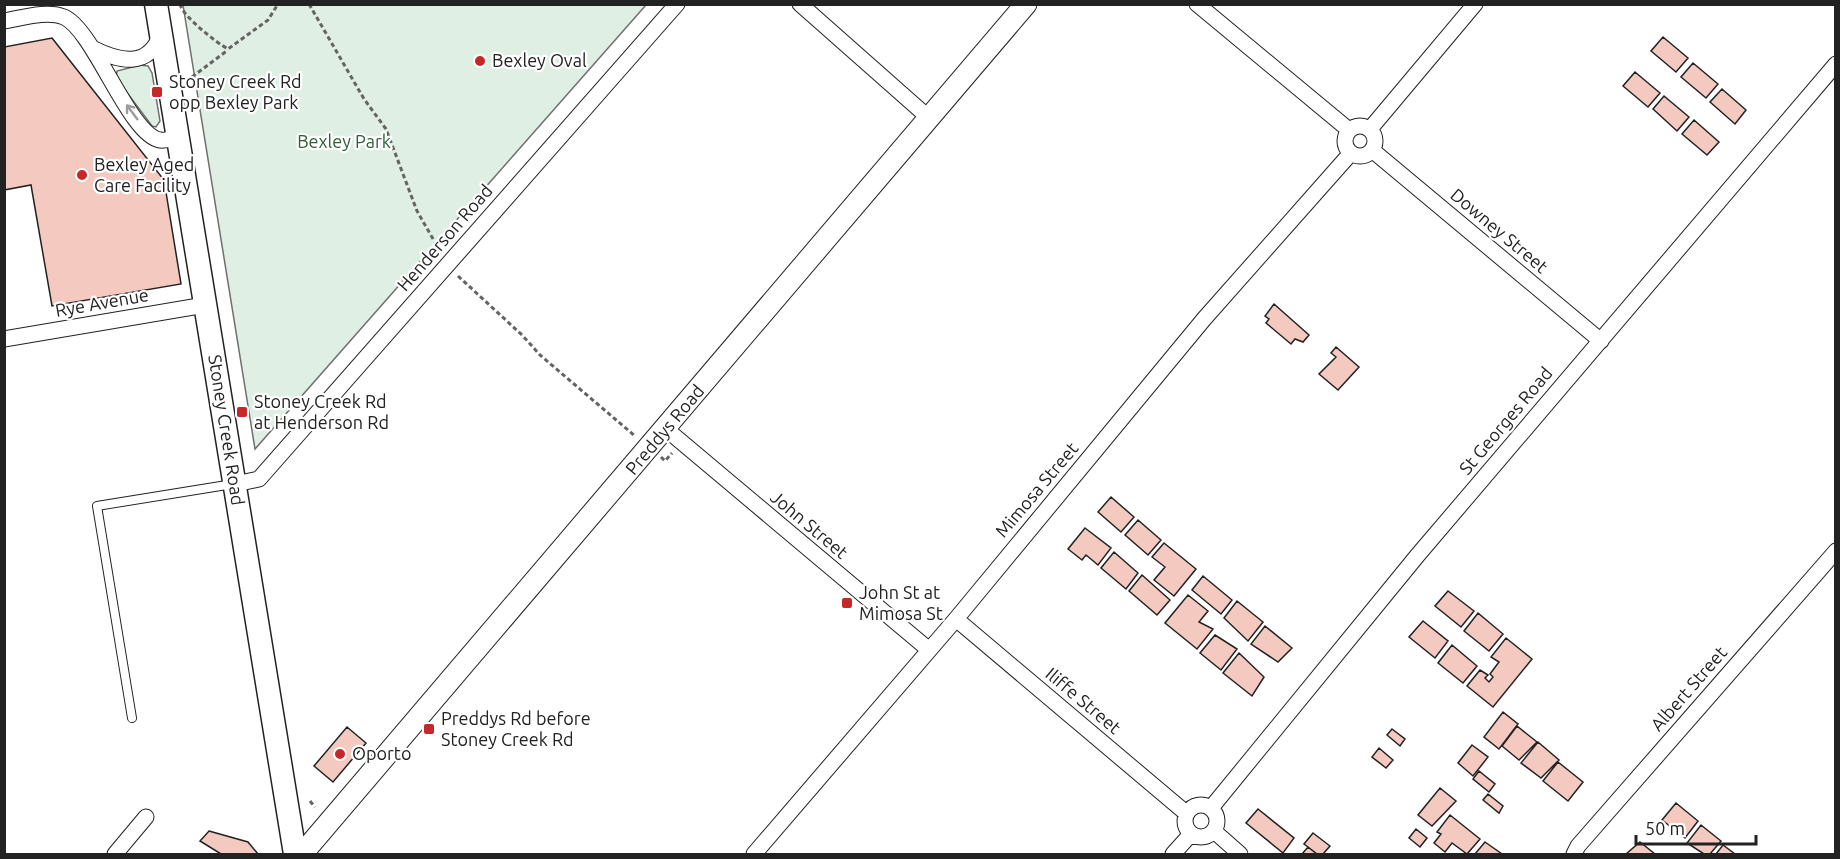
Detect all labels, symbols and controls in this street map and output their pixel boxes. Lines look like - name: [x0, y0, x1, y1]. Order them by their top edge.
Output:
- place label: Bexley Oval: [492, 50, 587, 70]
- marker: Bexley Oval: [473, 54, 487, 68]
- place label: Stoney Creek Rd opp Bexley Park: [169, 71, 302, 112]
- marker: Stoney Creek Rd opp Bexley Park: [150, 85, 164, 99]
- one-way arrow: [126, 104, 139, 120]
- park label: Bexley Park: [297, 131, 391, 151]
- place label: Bexley Aged Care Facility: [94, 154, 194, 195]
- marker: Bexley Aged Care Facility: [75, 168, 89, 182]
- street label: Henderson Road: [393, 180, 496, 295]
- street label: Downey Street: [1447, 184, 1552, 277]
- street label: Rye Avenue: [54, 284, 150, 320]
- street label: Stoney Creek Road: [205, 353, 249, 507]
- street label: St Georges Road: [1455, 363, 1556, 478]
- street label: Preddys Road: [621, 381, 707, 478]
- place label: Stoney Creek Rd at Henderson Rd: [254, 391, 389, 432]
- marker: Stoney Creek Rd at Henderson Rd: [235, 405, 249, 419]
- street label: Mimosa Street: [991, 438, 1082, 541]
- street label: John Street: [767, 486, 852, 562]
- place label: John St at Mimosa St: [859, 582, 943, 623]
- marker: John St at Mimosa St: [840, 596, 854, 610]
- street label: Albert Street: [1646, 642, 1730, 735]
- street label: Iliffe Street: [1042, 663, 1125, 737]
- place label: Preddys Rd before Stoney Creek Rd: [441, 708, 591, 749]
- marker: Preddys Rd before Stoney Creek Rd: [422, 722, 436, 736]
- place label: Oporto: [352, 743, 411, 763]
- marker: Oporto: [333, 747, 347, 761]
- scale bar: [1636, 808, 1756, 846]
- text: 50 m: [1645, 818, 1685, 838]

